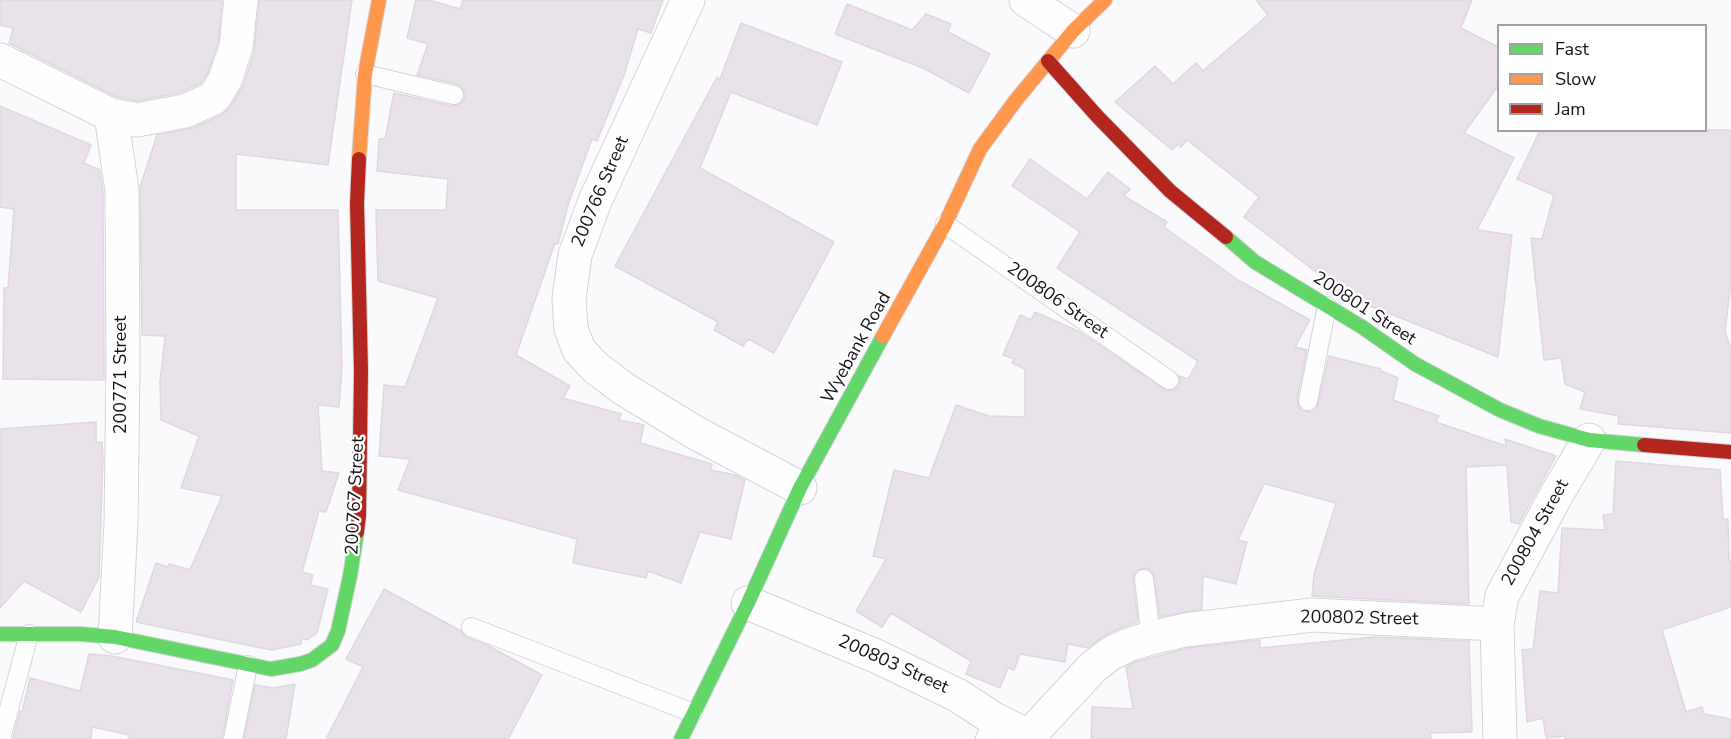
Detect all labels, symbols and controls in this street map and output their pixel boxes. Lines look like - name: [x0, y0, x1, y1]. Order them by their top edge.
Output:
- legend: [1497, 24, 1707, 132]
- text: Fast: [1555, 37, 1589, 61]
- text: Slow: [1555, 67, 1596, 91]
- text: Jam: [1555, 97, 1586, 121]
- street label: 200766 Street: [568, 133, 634, 251]
- street label: 200806 Street: [1002, 258, 1112, 344]
- street label: 200801 Street: [1308, 268, 1420, 350]
- street label: Wyebank Road: [818, 289, 896, 407]
- street label: 200771 Street: [111, 316, 133, 434]
- street label: 200767 Street: [342, 436, 370, 556]
- street label: 200804 Street: [1498, 476, 1574, 590]
- street label: 200802 Street: [1300, 607, 1418, 631]
- street label: 200803 Street: [834, 631, 952, 699]

